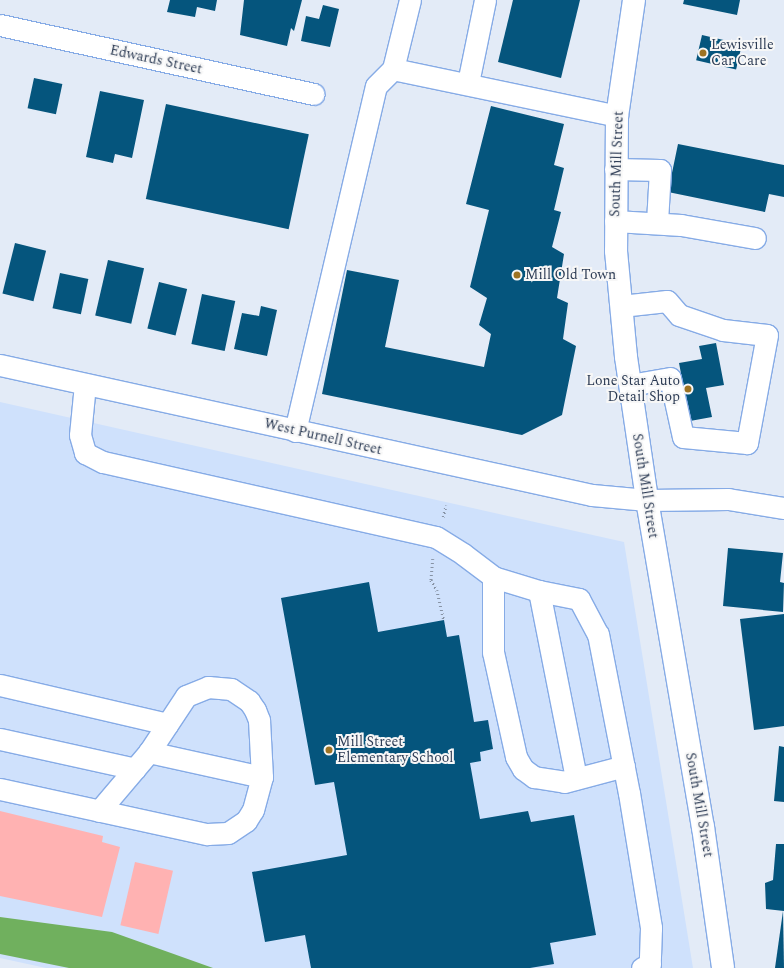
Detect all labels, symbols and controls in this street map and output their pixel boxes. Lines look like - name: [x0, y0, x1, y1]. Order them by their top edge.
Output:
- place label: Lewisville Car Care: [711, 37, 774, 70]
- street label: Edwards Street: [108, 42, 204, 78]
- marker: Lewisville Car Care: [698, 48, 708, 58]
- street label: South Mill Street: [607, 111, 627, 217]
- place label: Mill Old Town: [525, 267, 616, 283]
- marker: Mill Old Town: [512, 270, 522, 280]
- place label: Lone Star Auto Detail Shop: [586, 373, 680, 406]
- marker: Lone Star Auto Detail Shop: [683, 384, 693, 394]
- street label: West Purnell Street: [262, 415, 384, 459]
- street label: South Mill Street: [628, 432, 662, 540]
- place label: Mill Street Elementary School: [337, 734, 453, 766]
- marker: Mill Street Elementary School: [324, 745, 334, 755]
- street label: South Mill Street: [682, 751, 716, 859]

